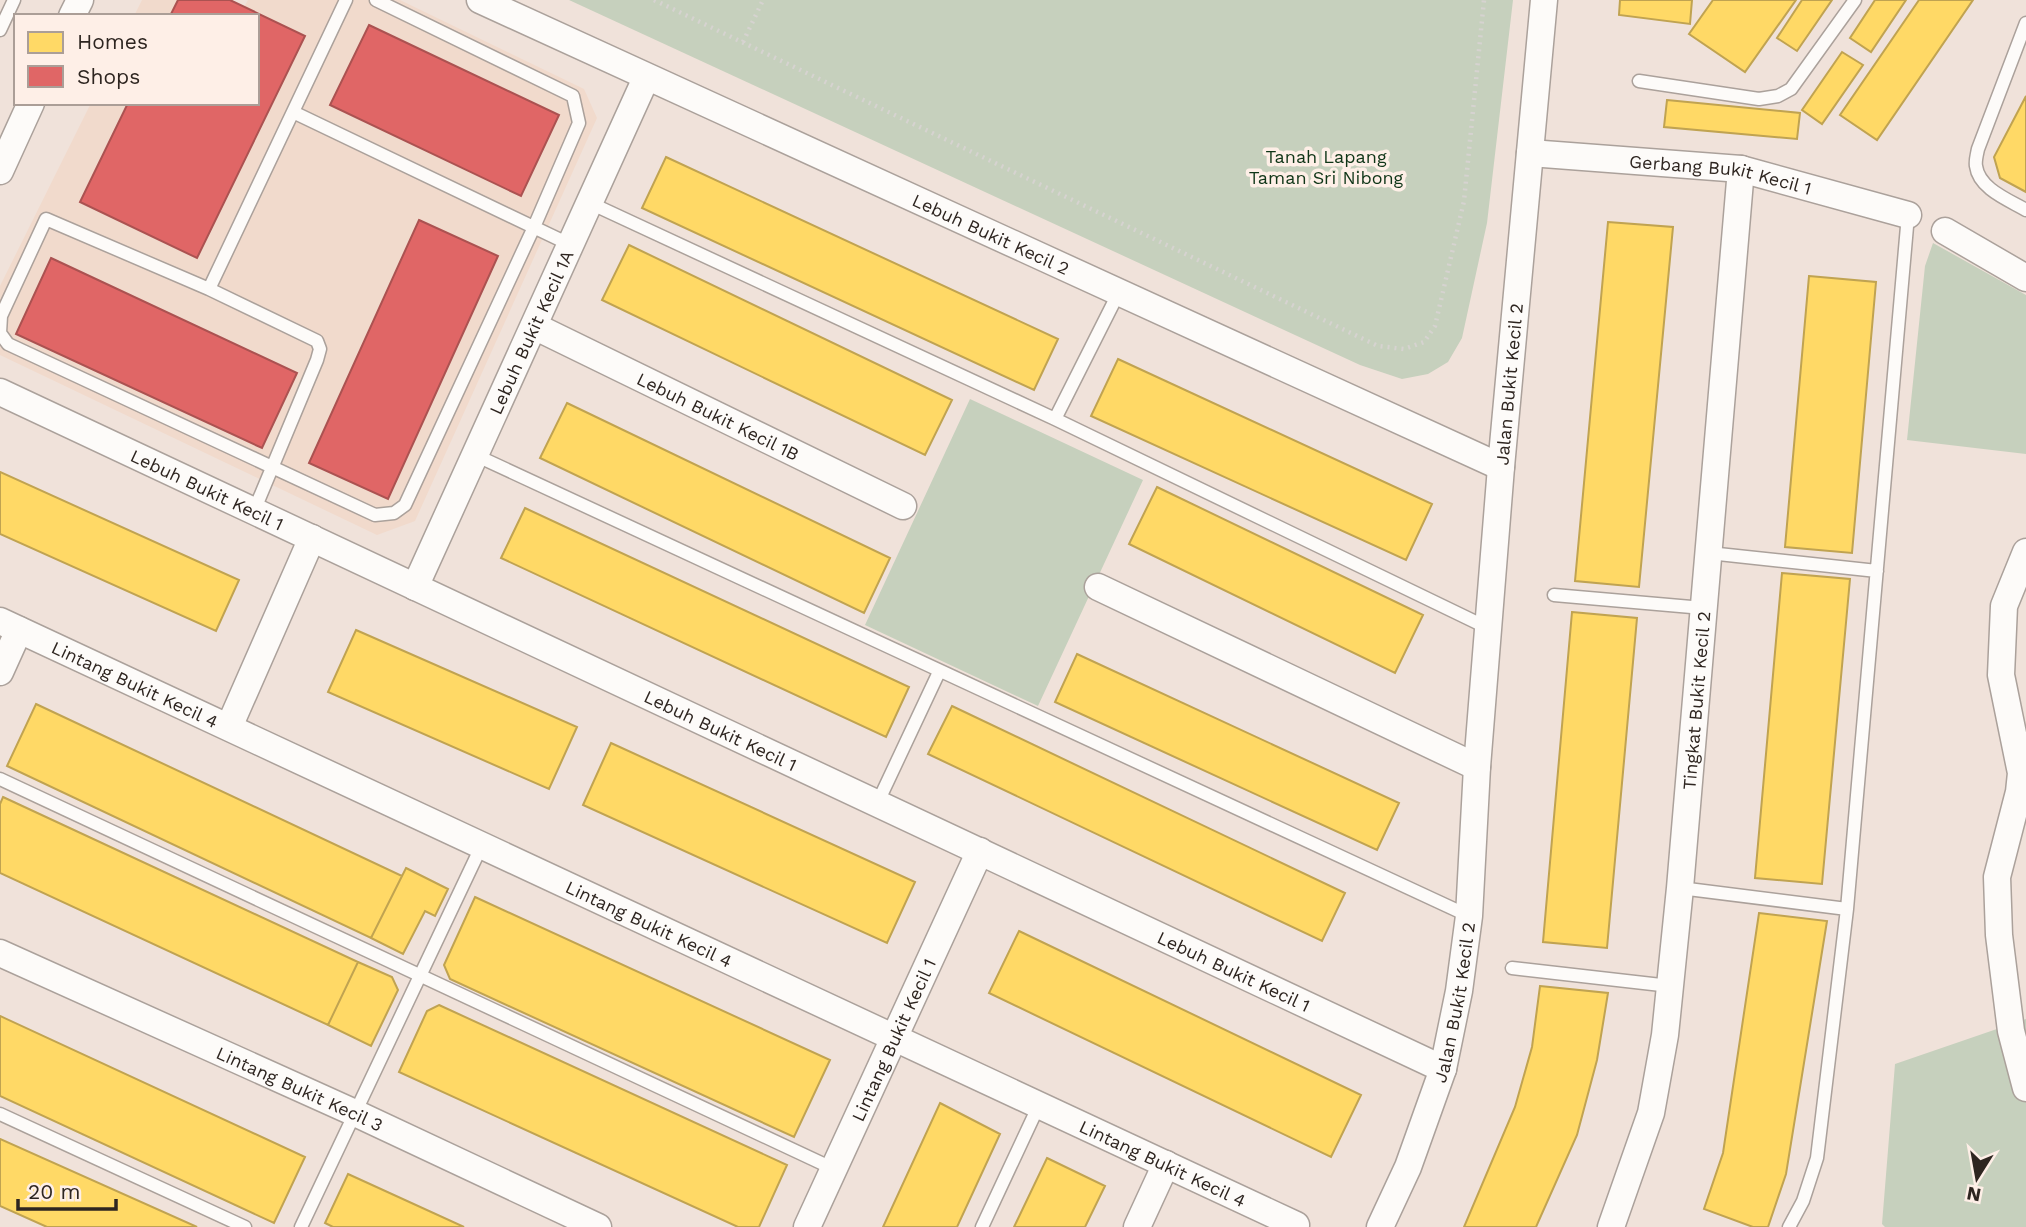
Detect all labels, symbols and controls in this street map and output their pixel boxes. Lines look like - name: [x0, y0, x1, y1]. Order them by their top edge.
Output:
- legend: [14, 14, 259, 105]
- text: Homes: [77, 29, 148, 54]
- text: Shops: [77, 64, 140, 89]
- park label: Tanah Lapang Taman Sri Nibong: [1249, 146, 1404, 188]
- street label: Gerbang Bukit Kecil 1: [1629, 150, 1814, 198]
- street label: Lebuh Bukit Kecil 2: [909, 189, 1073, 279]
- street label: Lebuh Bukit Kecil 1A: [484, 246, 577, 417]
- street label: Jalan Bukit Kecil 2: [1491, 302, 1527, 466]
- street label: Lebuh Bukit Kecil 1B: [634, 367, 803, 464]
- street label: Lebuh Bukit Kecil 1: [128, 444, 287, 534]
- street label: Tingkat Bukit Kecil 2: [1678, 610, 1714, 791]
- street label: Lintang Bukit Kecil 4: [49, 636, 222, 732]
- street label: Lebuh Bukit Kecil 1: [641, 685, 800, 775]
- street label: Lintang Bukit Kecil 4: [562, 876, 736, 971]
- street label: Jalan Bukit Kecil 2: [1429, 921, 1479, 1085]
- street label: Lebuh Bukit Kecil 1: [1154, 926, 1314, 1016]
- street label: Lintang Bukit Kecil 1: [847, 955, 940, 1125]
- street label: Lintang Bukit Kecil 3: [213, 1041, 387, 1135]
- street label: Lintang Bukit Kecil 4: [1076, 1115, 1249, 1211]
- north arrow: [1942, 1143, 2012, 1213]
- scale bar: [18, 1168, 116, 1212]
- text: 20 m: [28, 1179, 80, 1204]
- text: N: [1965, 1182, 1983, 1207]

